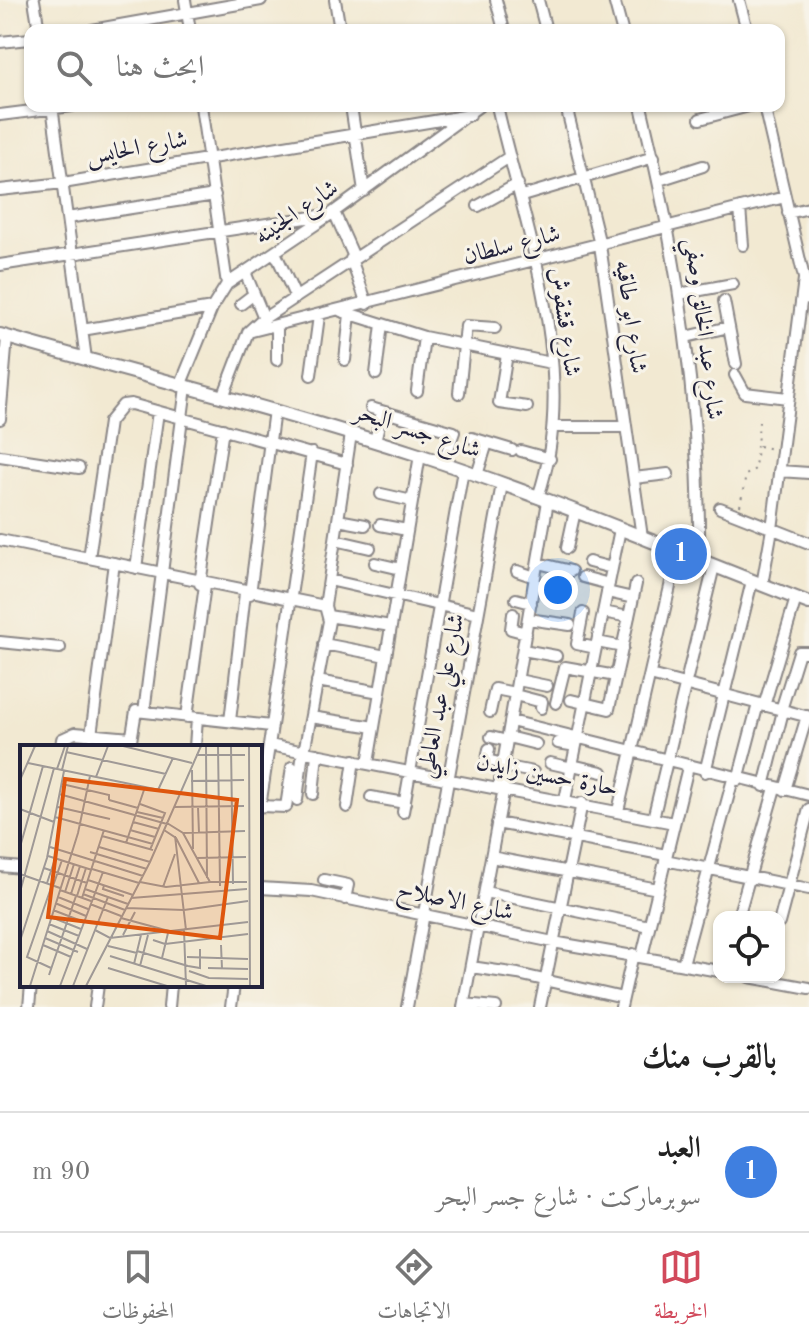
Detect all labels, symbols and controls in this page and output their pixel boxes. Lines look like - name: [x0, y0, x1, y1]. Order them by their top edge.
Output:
- search box: [24, 24, 785, 112]
- icon: search: [52, 46, 96, 90]
- text: ابحث هنا: [116, 53, 204, 83]
- street label: شارع الحايس: [84, 128, 191, 176]
- street label: شارع الجنينه: [251, 176, 347, 255]
- street label: شارع سلطان: [461, 222, 564, 275]
- street label: شارع عبد الخالق وصفي: [671, 237, 726, 422]
- street label: شارع ابو طاقيه: [604, 259, 650, 376]
- street label: شارع قشقوش: [539, 266, 584, 379]
- street label: شارع جسر البحر: [346, 399, 483, 469]
- pin: 1: [655, 524, 707, 584]
- your location: [538, 570, 578, 610]
- street label: شارع علي عبد العاطي: [414, 612, 479, 782]
- inset map: [20, 745, 262, 987]
- street label: حارة حسين زايدن: [474, 751, 620, 801]
- street label: شارع الاصلاح: [393, 878, 515, 933]
- map controls: [713, 911, 785, 983]
- button: locate: [713, 911, 785, 983]
- text: بالقرب منك: [642, 1041, 777, 1075]
- text: العبد: [657, 1134, 701, 1164]
- text: 90 m: [32, 1159, 90, 1185]
- text: 1: [743, 1159, 759, 1185]
- text: سوبرماركت · شارع جسر البحر: [436, 1185, 701, 1211]
- tab: المحفوظات: [102, 1245, 174, 1332]
- tab: الاتجاهات: [377, 1245, 451, 1332]
- tab: الخريطة: [654, 1245, 707, 1332]

